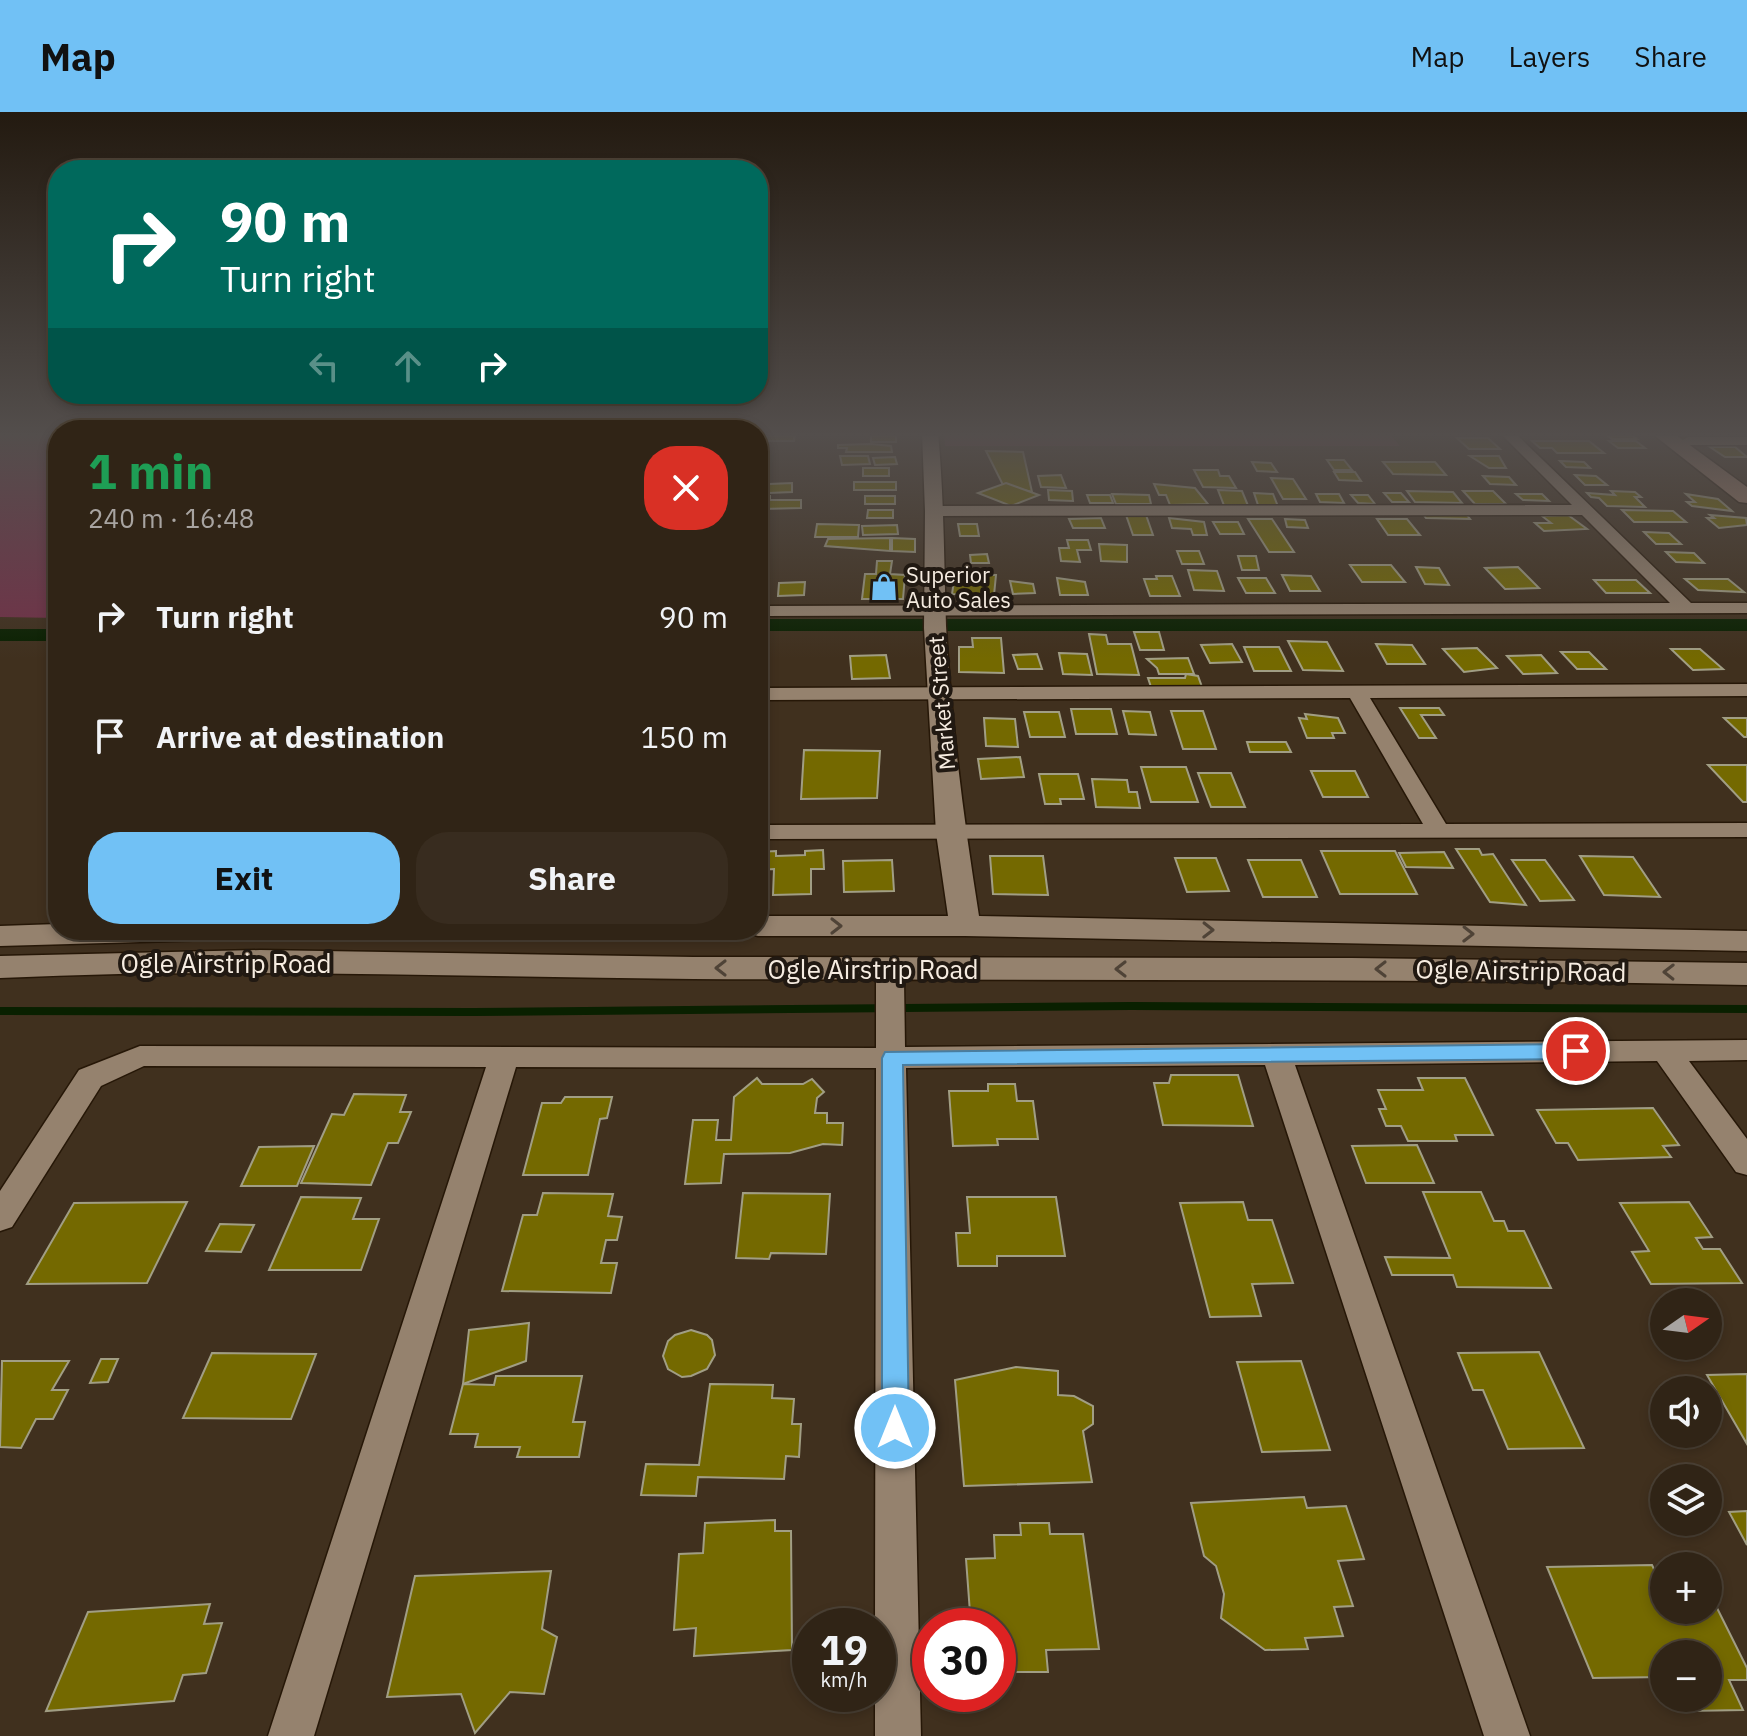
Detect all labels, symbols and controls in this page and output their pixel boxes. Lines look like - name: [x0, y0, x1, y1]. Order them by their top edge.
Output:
- text: Map: [40, 32, 116, 81]
- text: Map: [1410, 38, 1464, 75]
- text: Layers: [1508, 38, 1590, 75]
- text: Share: [1634, 38, 1707, 75]
- text: 90 m: [220, 185, 350, 257]
- icon: right: [88, 192, 192, 296]
- text: Turn right: [220, 255, 376, 302]
- icon: left: [302, 344, 346, 388]
- icon: ahead: [386, 344, 430, 388]
- icon: right: [470, 344, 514, 388]
- text: 1 min: [88, 440, 213, 502]
- button: close: [644, 446, 728, 530]
- text: 240 m · 16:48: [88, 501, 254, 535]
- place label: Superior Auto Sales: [906, 560, 1011, 614]
- shop icon: Superior Auto Sales: [869, 572, 899, 602]
- icon: right: [88, 594, 132, 638]
- text: Turn right: [156, 597, 294, 636]
- text: 90 m: [659, 597, 728, 636]
- street label: Market Street: [921, 635, 961, 771]
- icon: arrive: [88, 714, 132, 758]
- text: Arrive at destination: [156, 717, 444, 756]
- text: 150 m: [641, 717, 728, 756]
- button: Exit: [88, 832, 400, 924]
- button: Share: [416, 832, 728, 924]
- one-way arrow: [830, 917, 843, 935]
- one-way arrow: [1202, 921, 1215, 939]
- one-way arrow: [1462, 925, 1475, 943]
- street label: Ogle Airstrip Road: [121, 946, 331, 980]
- street label: Ogle Airstrip Road: [1415, 951, 1627, 989]
- street label: Ogle Airstrip Road: [768, 952, 978, 986]
- one-way arrow: [714, 959, 727, 977]
- one-way arrow: [1114, 960, 1127, 978]
- one-way arrow: [1374, 960, 1387, 978]
- one-way arrow: [1662, 963, 1675, 981]
- pin: [1542, 1017, 1610, 1085]
- icon: arrive: [1554, 1029, 1598, 1073]
- north arrow: [1650, 1288, 1722, 1360]
- map controls: [1650, 1288, 1722, 1712]
- button: sound: [1650, 1376, 1722, 1448]
- position arrow: [853, 1386, 937, 1470]
- button: layers: [1650, 1464, 1722, 1536]
- button: +: [1650, 1552, 1722, 1624]
- speed limit sign: 30: [912, 1608, 1016, 1712]
- text: 19: [820, 1624, 868, 1676]
- button: −: [1650, 1640, 1722, 1712]
- text: km/h: [820, 1666, 868, 1693]

